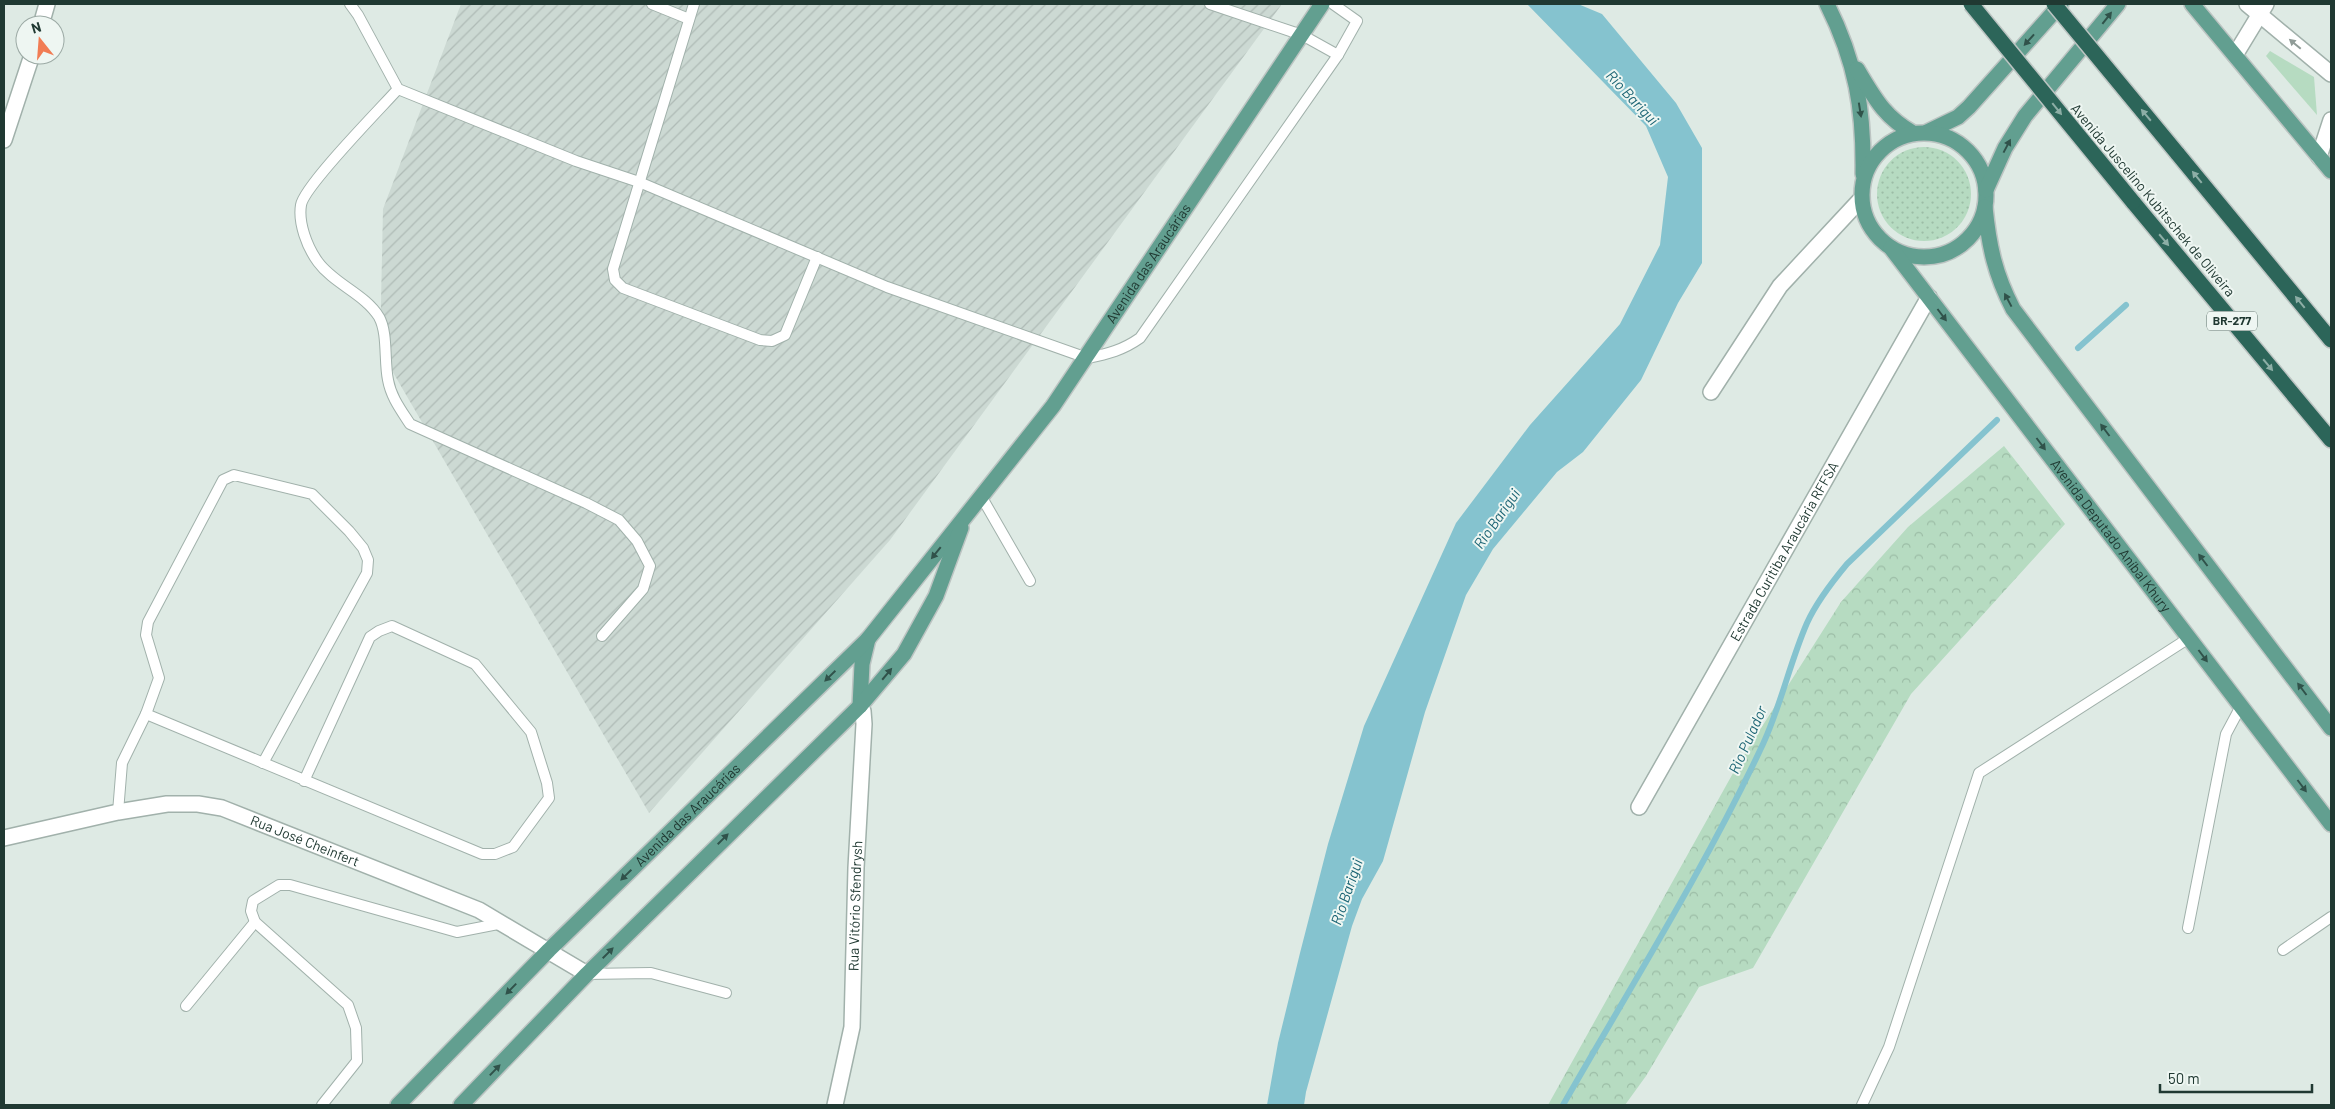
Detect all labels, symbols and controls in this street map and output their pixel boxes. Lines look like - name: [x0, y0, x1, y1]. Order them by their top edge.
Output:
- one-way arrow: [2101, 12, 2112, 25]
- north arrow: [15, 15, 65, 65]
- text: N: [29, 18, 43, 37]
- one-way arrow: [2023, 34, 2035, 46]
- one-way arrow: [2289, 39, 2302, 50]
- water label: Rio Barigui: [1603, 66, 1663, 129]
- street label: Avenida Juscelino Kubitschek de Oliveira: [2068, 100, 2239, 300]
- one-way arrow: [1857, 102, 1865, 118]
- one-way arrow: [2052, 103, 2063, 116]
- one-way arrow: [2140, 109, 2151, 122]
- one-way arrow: [2002, 139, 2011, 153]
- one-way arrow: [2192, 171, 2203, 183]
- street label: Avenida das Araucárias: [1102, 200, 1194, 326]
- one-way arrow: [2159, 233, 2170, 246]
- one-way arrow: [2004, 293, 2013, 306]
- one-way arrow: [2295, 296, 2306, 309]
- one-way arrow: [1937, 308, 1947, 322]
- road number: BR-277: [2207, 312, 2257, 331]
- one-way arrow: [2263, 358, 2274, 371]
- one-way arrow: [2100, 423, 2110, 437]
- one-way arrow: [2035, 437, 2046, 450]
- street label: Avenida Deputado Aníbal Khury: [2047, 456, 2175, 616]
- street label: Estrada Curitiba Araucária RFFSA: [1726, 458, 1842, 644]
- water label: Rio Barigui: [1469, 485, 1523, 552]
- one-way arrow: [930, 546, 941, 559]
- one-way arrow: [2198, 553, 2209, 566]
- one-way arrow: [2198, 649, 2208, 663]
- one-way arrow: [881, 668, 892, 681]
- one-way arrow: [824, 670, 836, 682]
- one-way arrow: [2296, 683, 2307, 696]
- water label: Rio Pulador: [1724, 702, 1770, 776]
- street label: Avenida das Araucárias: [631, 759, 744, 870]
- one-way arrow: [2296, 779, 2307, 792]
- street label: Rua José Cheinfert: [248, 811, 362, 870]
- one-way arrow: [717, 833, 729, 845]
- street label: Rua Vitório Sfendrysh: [844, 840, 866, 971]
- water label: Rio Barigui: [1326, 856, 1366, 927]
- one-way arrow: [620, 869, 632, 881]
- one-way arrow: [601, 947, 613, 959]
- one-way arrow: [505, 983, 517, 995]
- scale bar: [2160, 1062, 2312, 1094]
- one-way arrow: [489, 1064, 501, 1076]
- text: 50 m: [2168, 1069, 2200, 1087]

